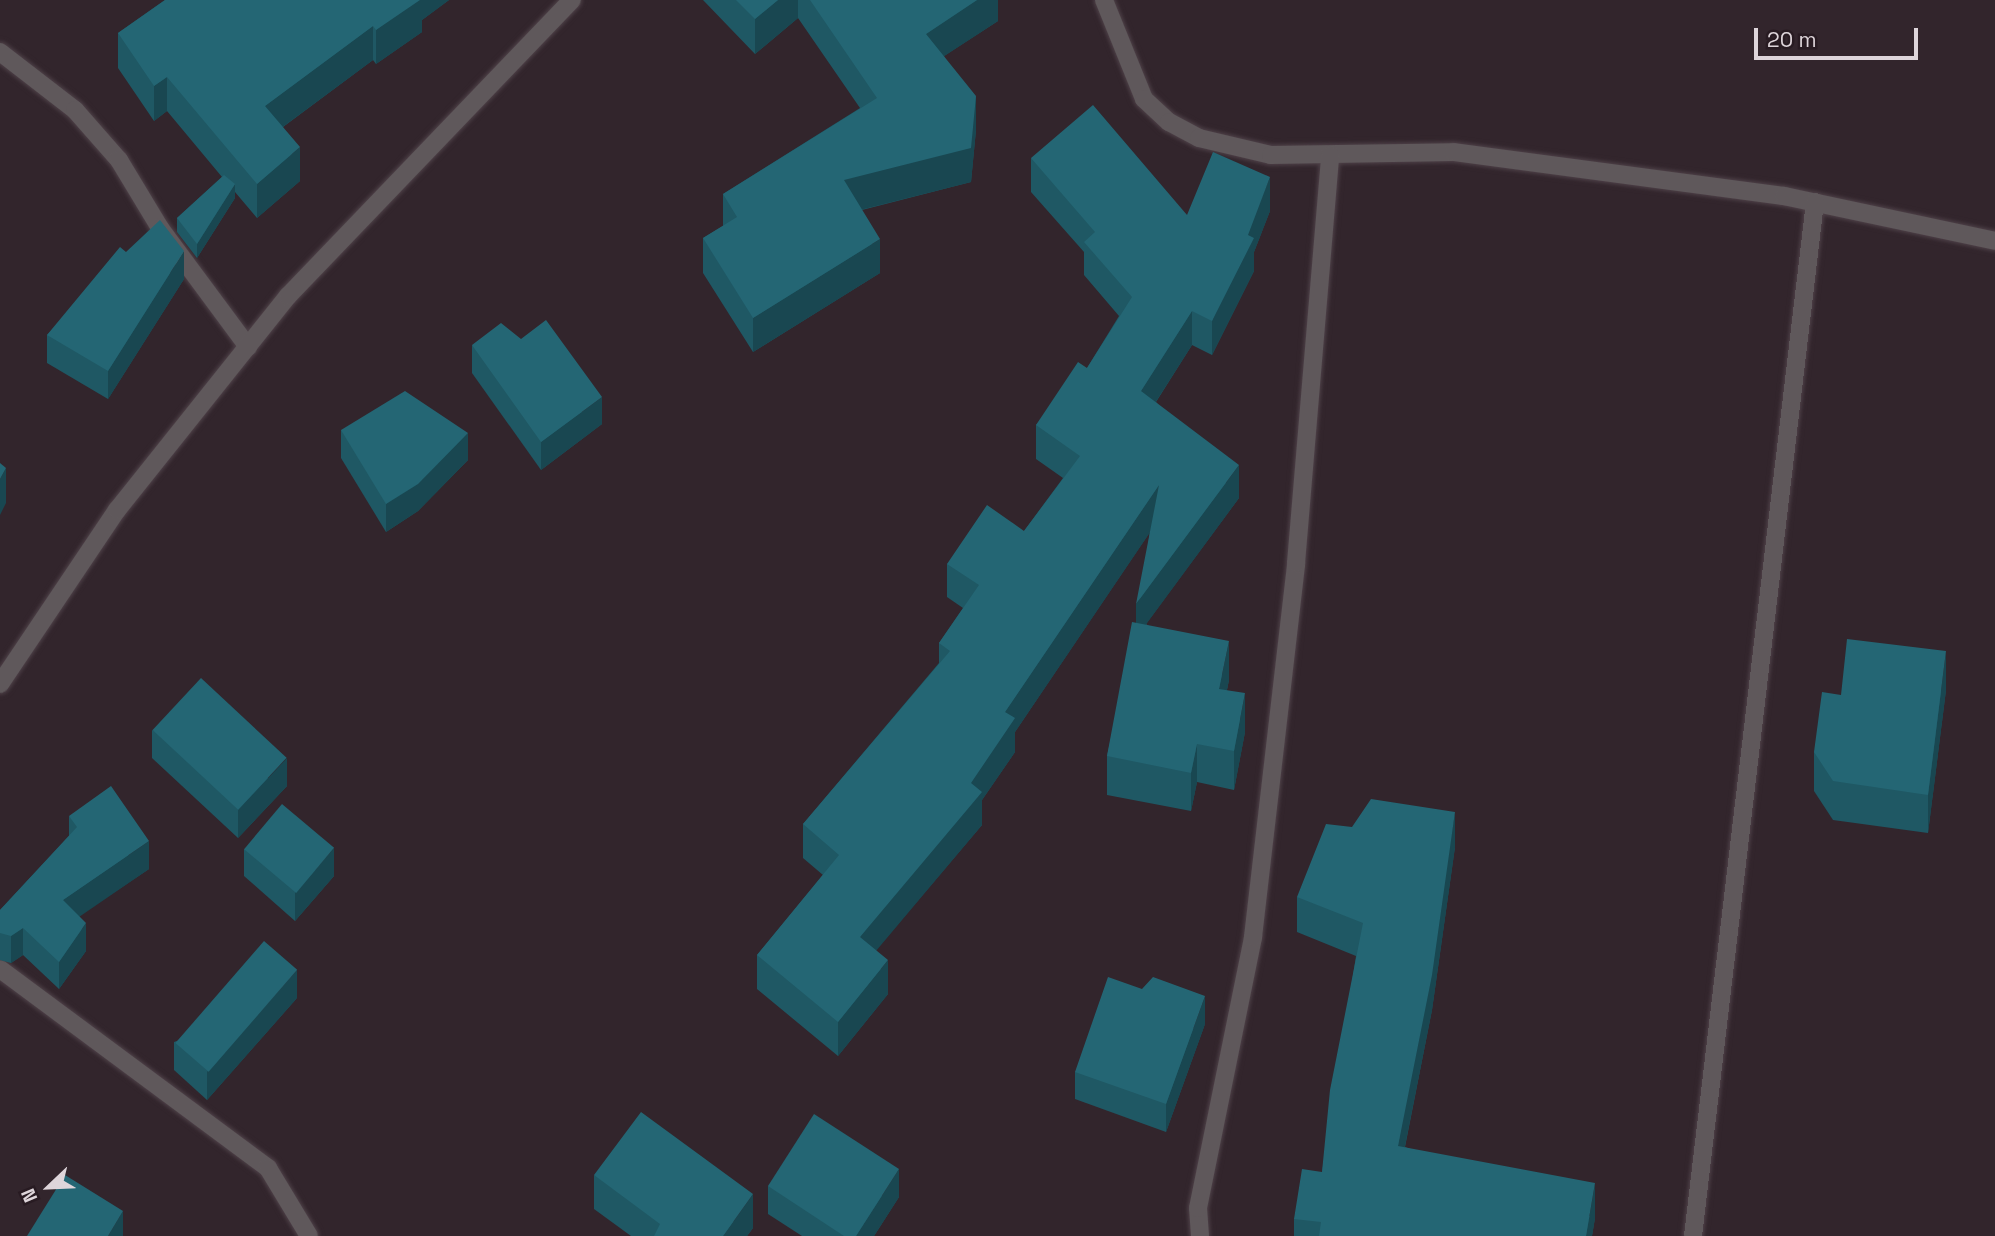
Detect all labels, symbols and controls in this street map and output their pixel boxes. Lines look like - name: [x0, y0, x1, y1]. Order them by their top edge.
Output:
- scale bar: [1757, 14, 1922, 58]
- text: 20 m: [1767, 26, 1817, 53]
- north arrow: [14, 1152, 84, 1222]
- text: N: [15, 1185, 43, 1206]

